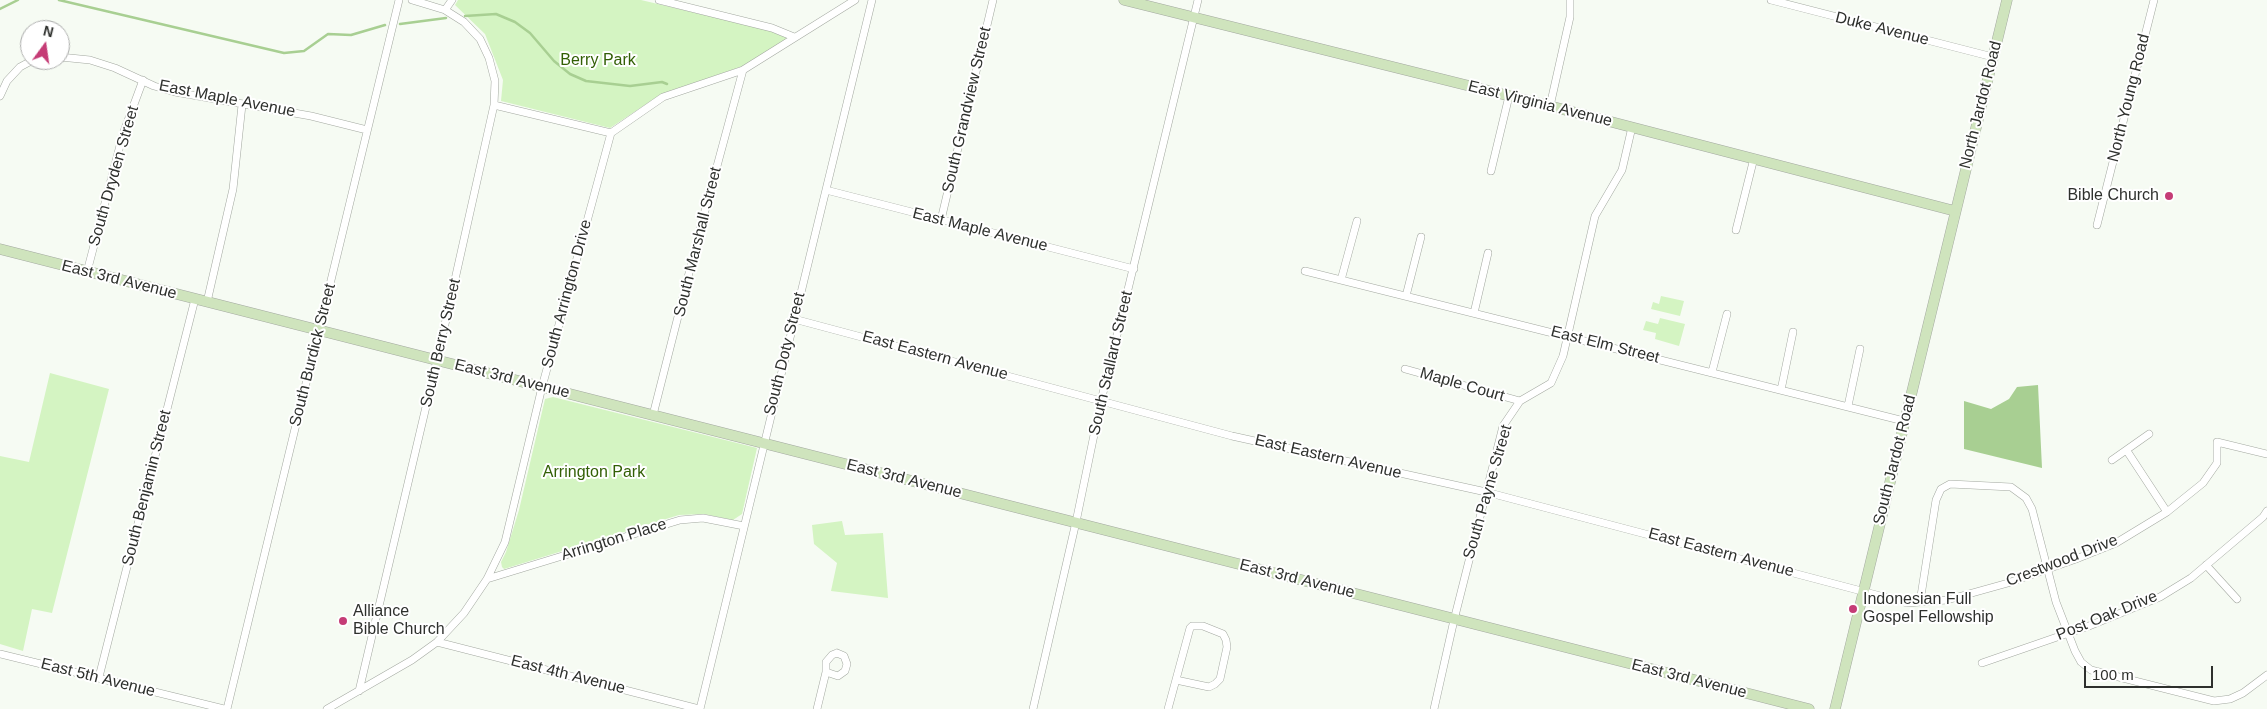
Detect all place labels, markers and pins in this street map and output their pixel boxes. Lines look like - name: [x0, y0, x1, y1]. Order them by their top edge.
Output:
- place label: Bible Church: [2067, 186, 2159, 206]
- marker: Bible Church: [2163, 190, 2175, 202]
- place label: Indonesian Full Gospel Fellowship: [1863, 590, 1994, 628]
- place label: Alliance Bible Church: [353, 602, 445, 640]
- marker: Indonesian Full Gospel Fellowship: [1847, 603, 1859, 615]
- marker: Alliance Bible Church: [337, 615, 349, 627]

